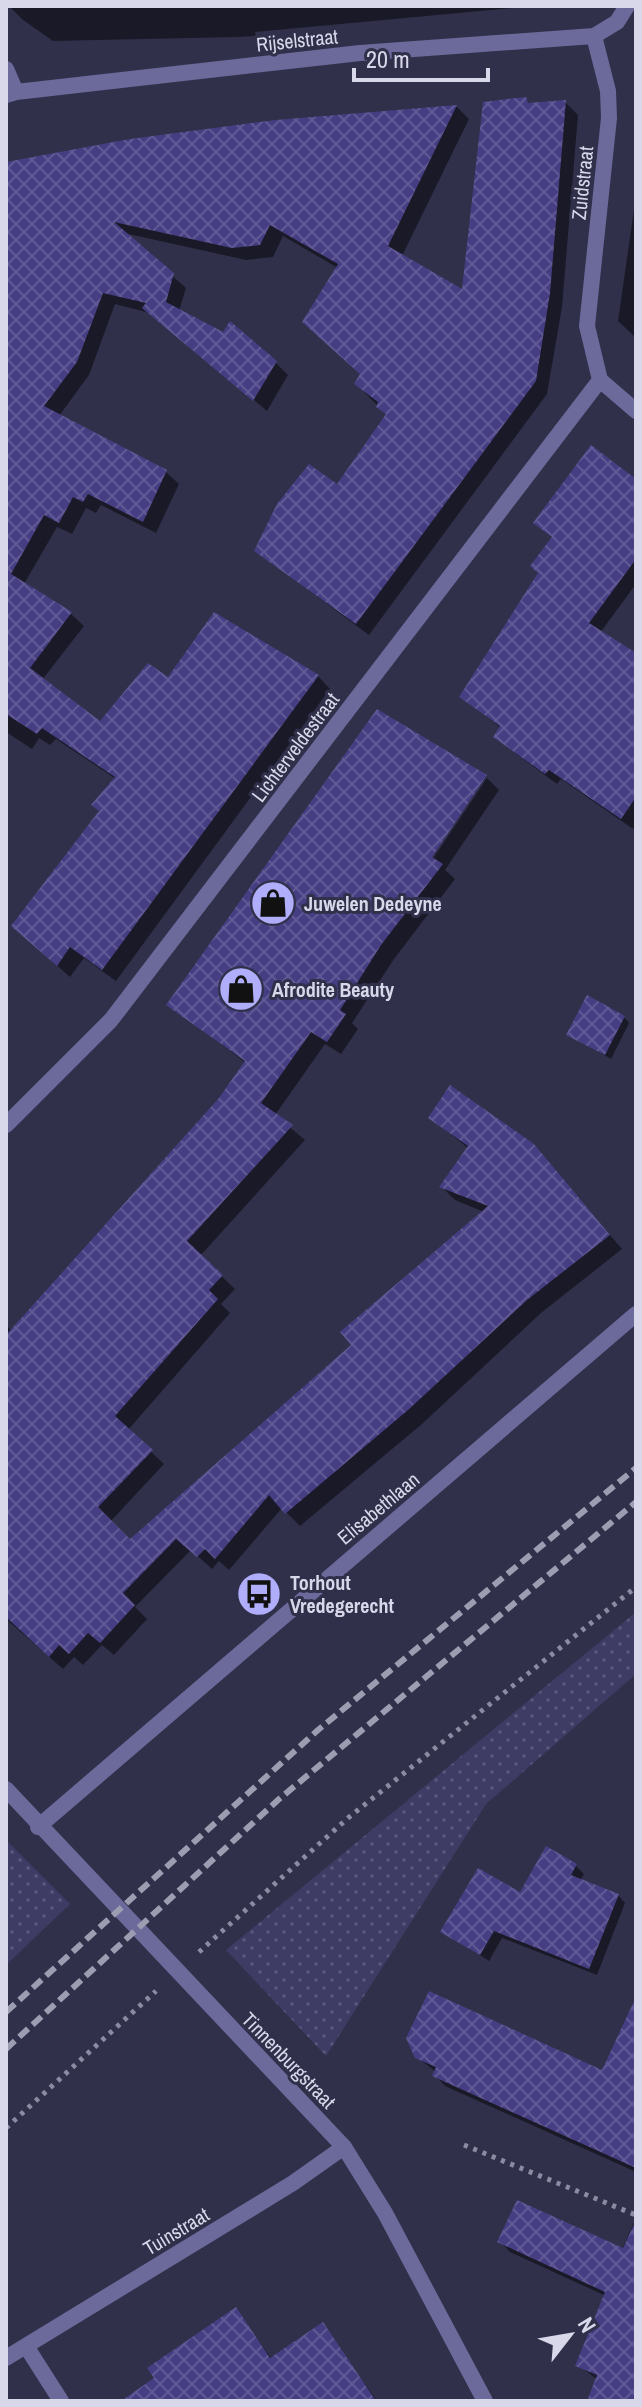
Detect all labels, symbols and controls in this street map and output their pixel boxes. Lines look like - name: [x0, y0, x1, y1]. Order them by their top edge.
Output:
- street label: Rijselstraat: [255, 22, 340, 58]
- scale bar: [354, 32, 488, 82]
- text: 20 m: [366, 43, 410, 75]
- street label: Zuidstraat: [565, 144, 599, 221]
- street label: Lichterveldestraat: [245, 686, 345, 807]
- shop icon: Juwelen Dedeyne: [249, 879, 297, 927]
- place label: Juwelen Dedeyne: [304, 890, 442, 917]
- shop icon: Afrodite Beauty: [217, 965, 265, 1013]
- place label: Afrodite Beauty: [272, 976, 395, 1003]
- street label: Elisabethlaan: [331, 1466, 425, 1550]
- place label: Torhout Vredegerecht: [290, 1569, 394, 1619]
- bus stop icon: Torhout Vredegerecht: [235, 1570, 283, 1618]
- street label: Tinnenburgstraat: [236, 2006, 342, 2114]
- street label: Tuinstraat: [138, 2201, 214, 2261]
- north arrow: [530, 2295, 610, 2375]
- text: N: [571, 2311, 603, 2338]

